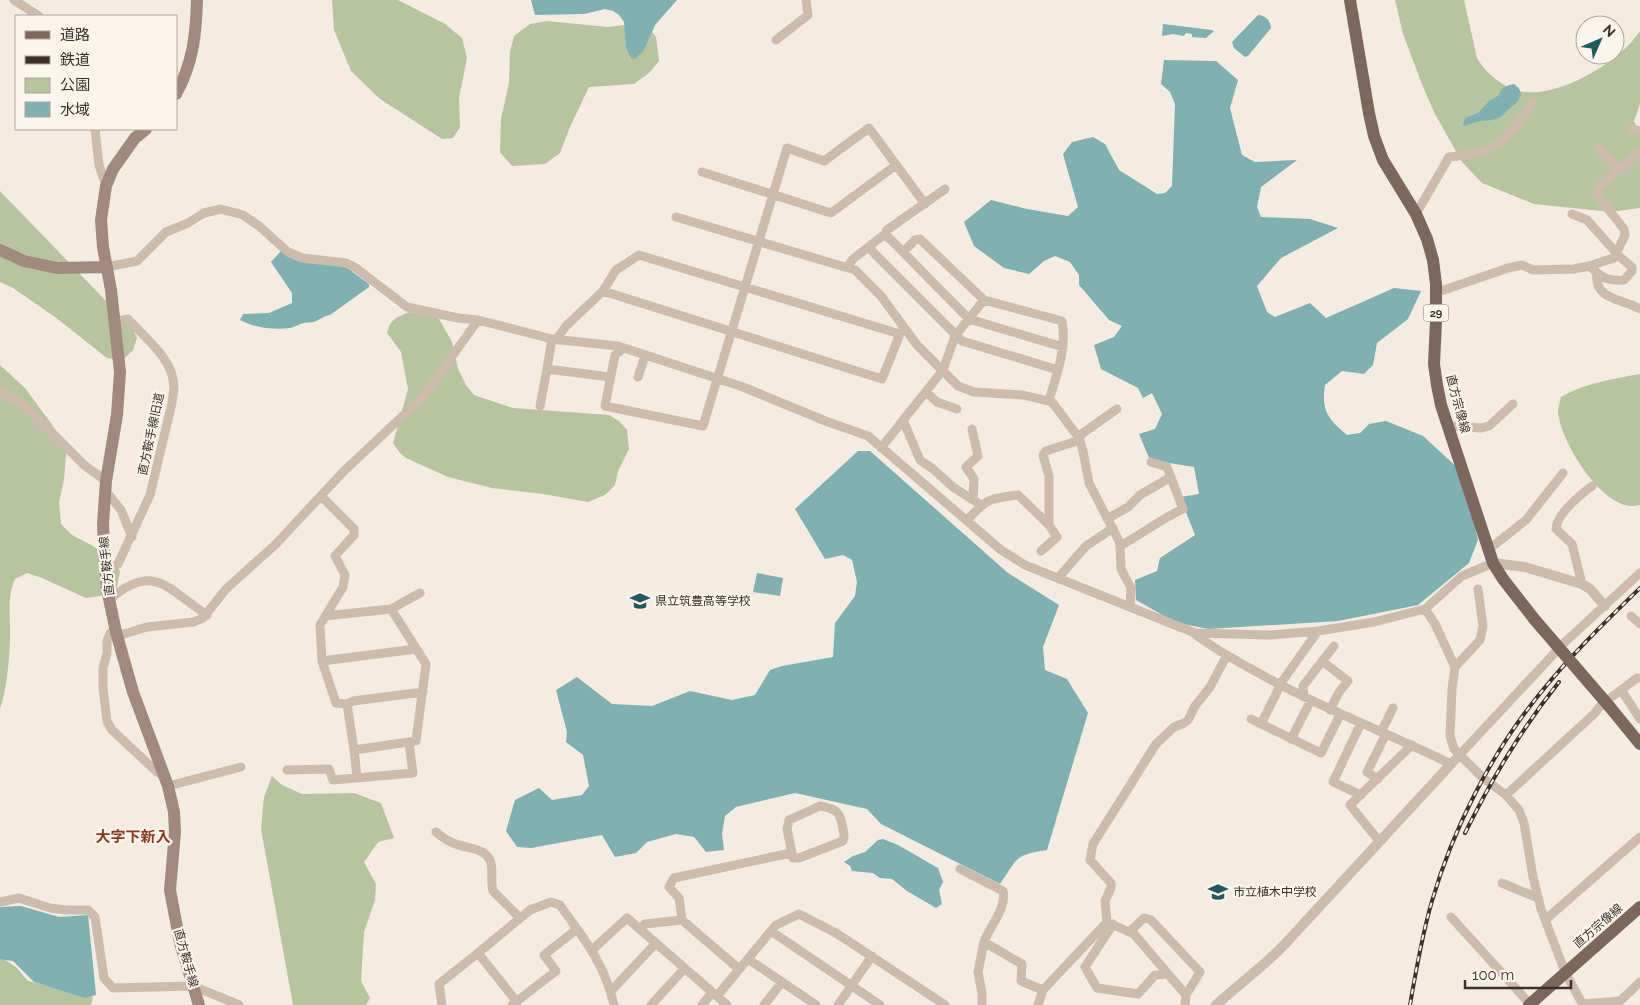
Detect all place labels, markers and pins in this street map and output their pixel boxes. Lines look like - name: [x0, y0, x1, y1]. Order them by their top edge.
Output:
- school or university icon: 県立筑豊高等学校: [629, 590, 651, 612]
- place label: 県立筑豊高等学校: [655, 594, 751, 608]
- school or university icon: 市立植木中学校: [1207, 881, 1229, 903]
- place label: 市立植木中学校: [1233, 885, 1317, 899]

